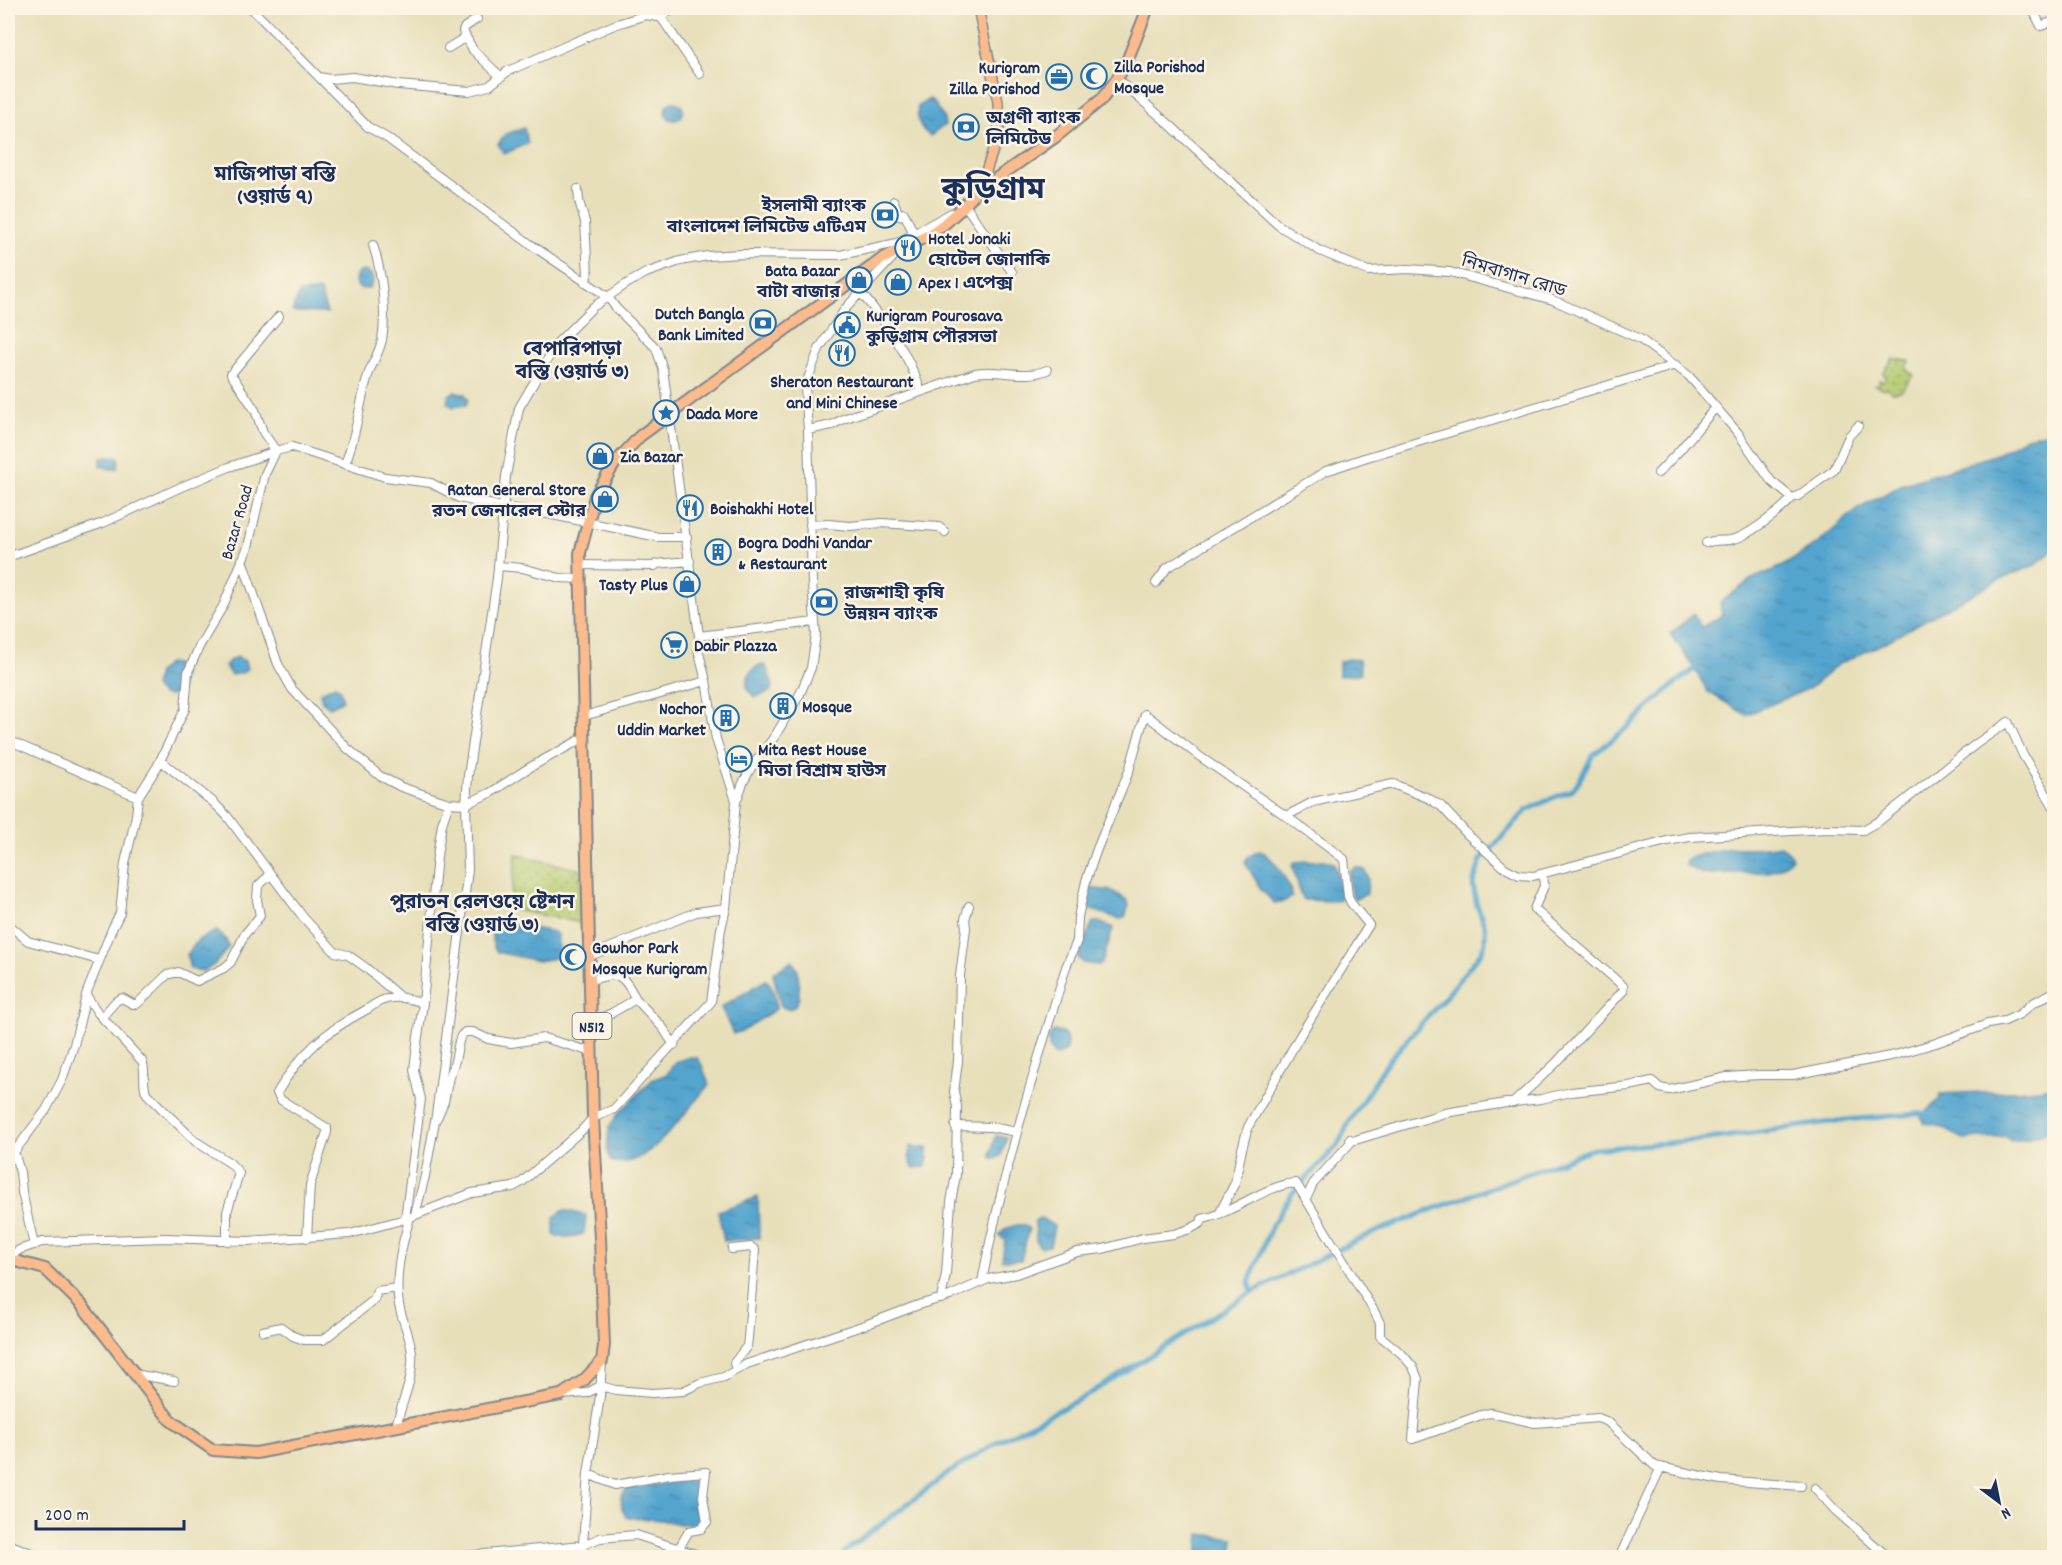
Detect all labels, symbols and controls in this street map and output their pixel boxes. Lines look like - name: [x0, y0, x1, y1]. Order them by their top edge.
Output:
- place label: Zilla Porishod Mosque: [1114, 56, 1205, 102]
- place label: Kurigram Zilla Porishod: [949, 57, 1040, 103]
- mosque icon: Zilla Porishod Mosque: [1079, 61, 1109, 91]
- office icon: Kurigram Zilla Porishod: [1044, 62, 1074, 92]
- place label: অগ্রণী ব্যাংক লিমিটেড: [985, 107, 1081, 153]
- bank icon: অগ্রণী ব্যাংক লিমিটেড: [951, 112, 981, 142]
- district label: মাজিপাড়া বস্তি (ওয়ার্ড ৭): [213, 161, 336, 213]
- district label: কুড়িগ্রাম: [940, 170, 1045, 214]
- place label: ইসলামী ব্যাংক বাংলাদেশ লিমিটেড এটিএম: [666, 195, 867, 241]
- bank icon: ইসলামী ব্যাংক বাংলাদেশ লিমিটেড এটিএম: [870, 200, 900, 230]
- place label: Hotel Jonaki হোটেল জোনাকি: [928, 228, 1050, 274]
- restaurant icon: Hotel Jonaki হোটেল জোনাকি: [893, 233, 923, 263]
- street label: নিমবাগান রোড: [1457, 249, 1569, 305]
- place label: Bata Bazar বাটা বাজার: [756, 260, 841, 306]
- shop icon: Bata Bazar বাটা বাজার: [844, 265, 874, 295]
- shop icon: Apex 1 এপেক্স: [883, 267, 913, 297]
- place label: Apex 1 এপেক্স: [918, 272, 1014, 297]
- place label: Dutch Bangla Bank Limited: [655, 303, 745, 349]
- place label: Kurigram Pourosava কুড়িগ্রাম পৌরসভা: [865, 305, 1003, 351]
- bank icon: Dutch Bangla Bank Limited: [748, 308, 778, 338]
- public building icon: Kurigram Pourosava কুড়িগ্রাম পৌরসভা: [832, 310, 862, 340]
- district label: বেপারিপাড়া বস্তি (ওয়ার্ড ৩): [514, 336, 629, 388]
- restaurant icon: Sheraton Restaurant and Mini Chinese: [827, 338, 857, 368]
- place label: Sheraton Restaurant and Mini Chinese: [770, 371, 914, 417]
- place icon: Dada More: [651, 398, 681, 428]
- place label: Dada More: [686, 403, 758, 428]
- shop icon: Zia Bazar: [585, 441, 615, 471]
- place label: Zia Bazar: [620, 446, 683, 471]
- place label: Ratan General Store রতন জেনারেল স্টোর: [431, 479, 587, 525]
- street label: Bazar Road: [216, 482, 261, 563]
- shop icon: Ratan General Store রতন জেনারেল স্টোর: [590, 484, 620, 514]
- restaurant icon: Boishakhi Hotel: [675, 493, 705, 523]
- place label: Boishakhi Hotel: [710, 498, 814, 523]
- place label: Bogra Dodhi Vandar & Restaurant: [738, 532, 872, 578]
- building icon: Bogra Dodhi Vandar & Restaurant: [703, 537, 733, 567]
- shop icon: Tasty Plus: [672, 569, 702, 599]
- place label: Tasty Plus: [599, 574, 668, 599]
- place label: রাজশাহী কৃষি উন্নয়ন ব্যাংক: [843, 582, 945, 628]
- bank icon: রাজশাহী কৃষি উন্নয়ন ব্যাংক: [809, 587, 839, 617]
- supermarket icon: Dabir Plazza: [659, 630, 689, 660]
- place label: Dabir Plazza: [694, 635, 777, 660]
- building icon: Mosque: [768, 691, 798, 721]
- place label: Mosque: [802, 696, 852, 721]
- place label: Nochor Uddin Market: [617, 698, 706, 744]
- building icon: Nochor Uddin Market: [711, 703, 741, 733]
- place label: Mita Rest House মিতা বিশ্রাম হাউস: [757, 739, 886, 785]
- hotel icon: Mita Rest House মিতা বিশ্রাম হাউস: [724, 744, 754, 774]
- district label: পুরাতন রেলওয়ে ষ্টেশন বস্তি (ওয়ার্ড ৩): [390, 889, 575, 941]
- place label: Gowhor Park Mosque Kurigram: [592, 937, 707, 983]
- mosque icon: Gowhor Park Mosque Kurigram: [558, 942, 588, 972]
- road number: N512: [572, 1013, 612, 1039]
- north arrow: [1969, 1472, 2029, 1532]
- scale bar: [36, 1493, 184, 1531]
- text: N: [1996, 1501, 2015, 1524]
- text: 200 m: [45, 1504, 89, 1529]

